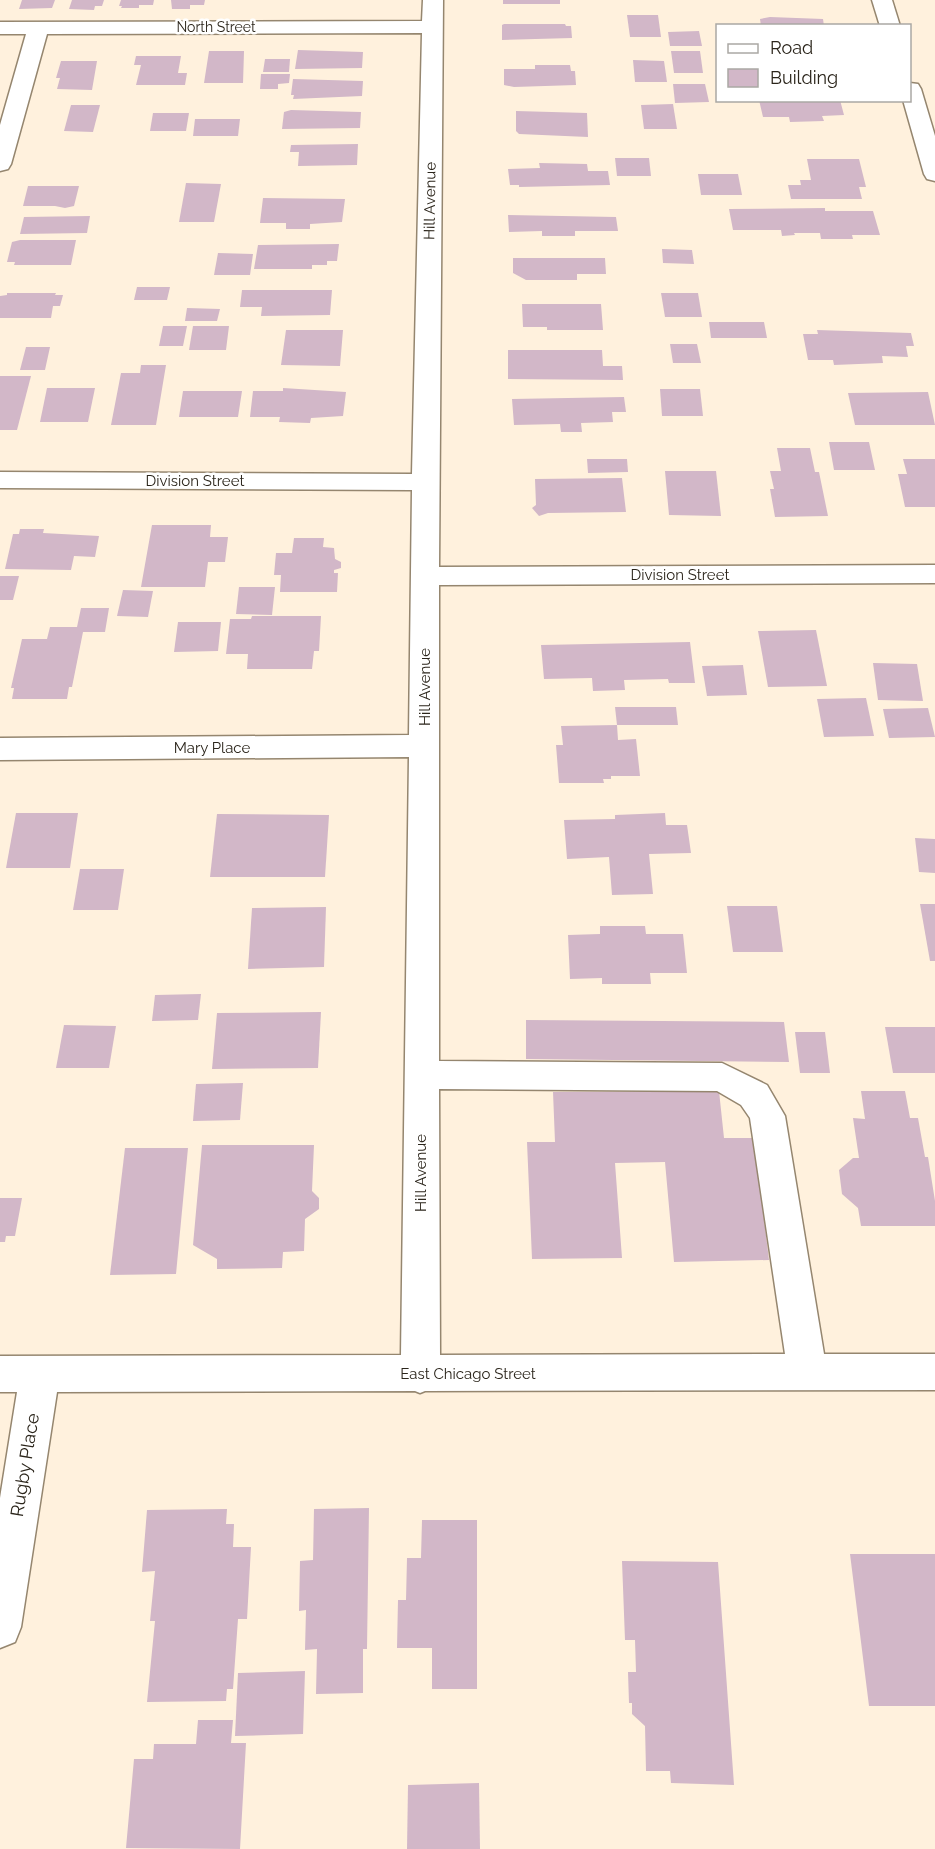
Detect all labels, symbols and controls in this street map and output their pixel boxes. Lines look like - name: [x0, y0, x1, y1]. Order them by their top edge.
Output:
- street label: North Street: [176, 19, 256, 35]
- legend: [716, 24, 911, 102]
- text: Road: [770, 37, 813, 58]
- text: Building: [770, 67, 838, 88]
- street label: Hill Avenue: [420, 162, 440, 240]
- street label: Division Street: [146, 472, 244, 490]
- street label: Division Street: [631, 566, 729, 584]
- street label: Hill Avenue: [416, 648, 434, 726]
- street label: Mary Place: [174, 739, 251, 757]
- street label: Hill Avenue: [412, 1134, 430, 1212]
- street label: East Chicago Street: [400, 1365, 536, 1383]
- street label: Rugby Place: [6, 1411, 43, 1518]

